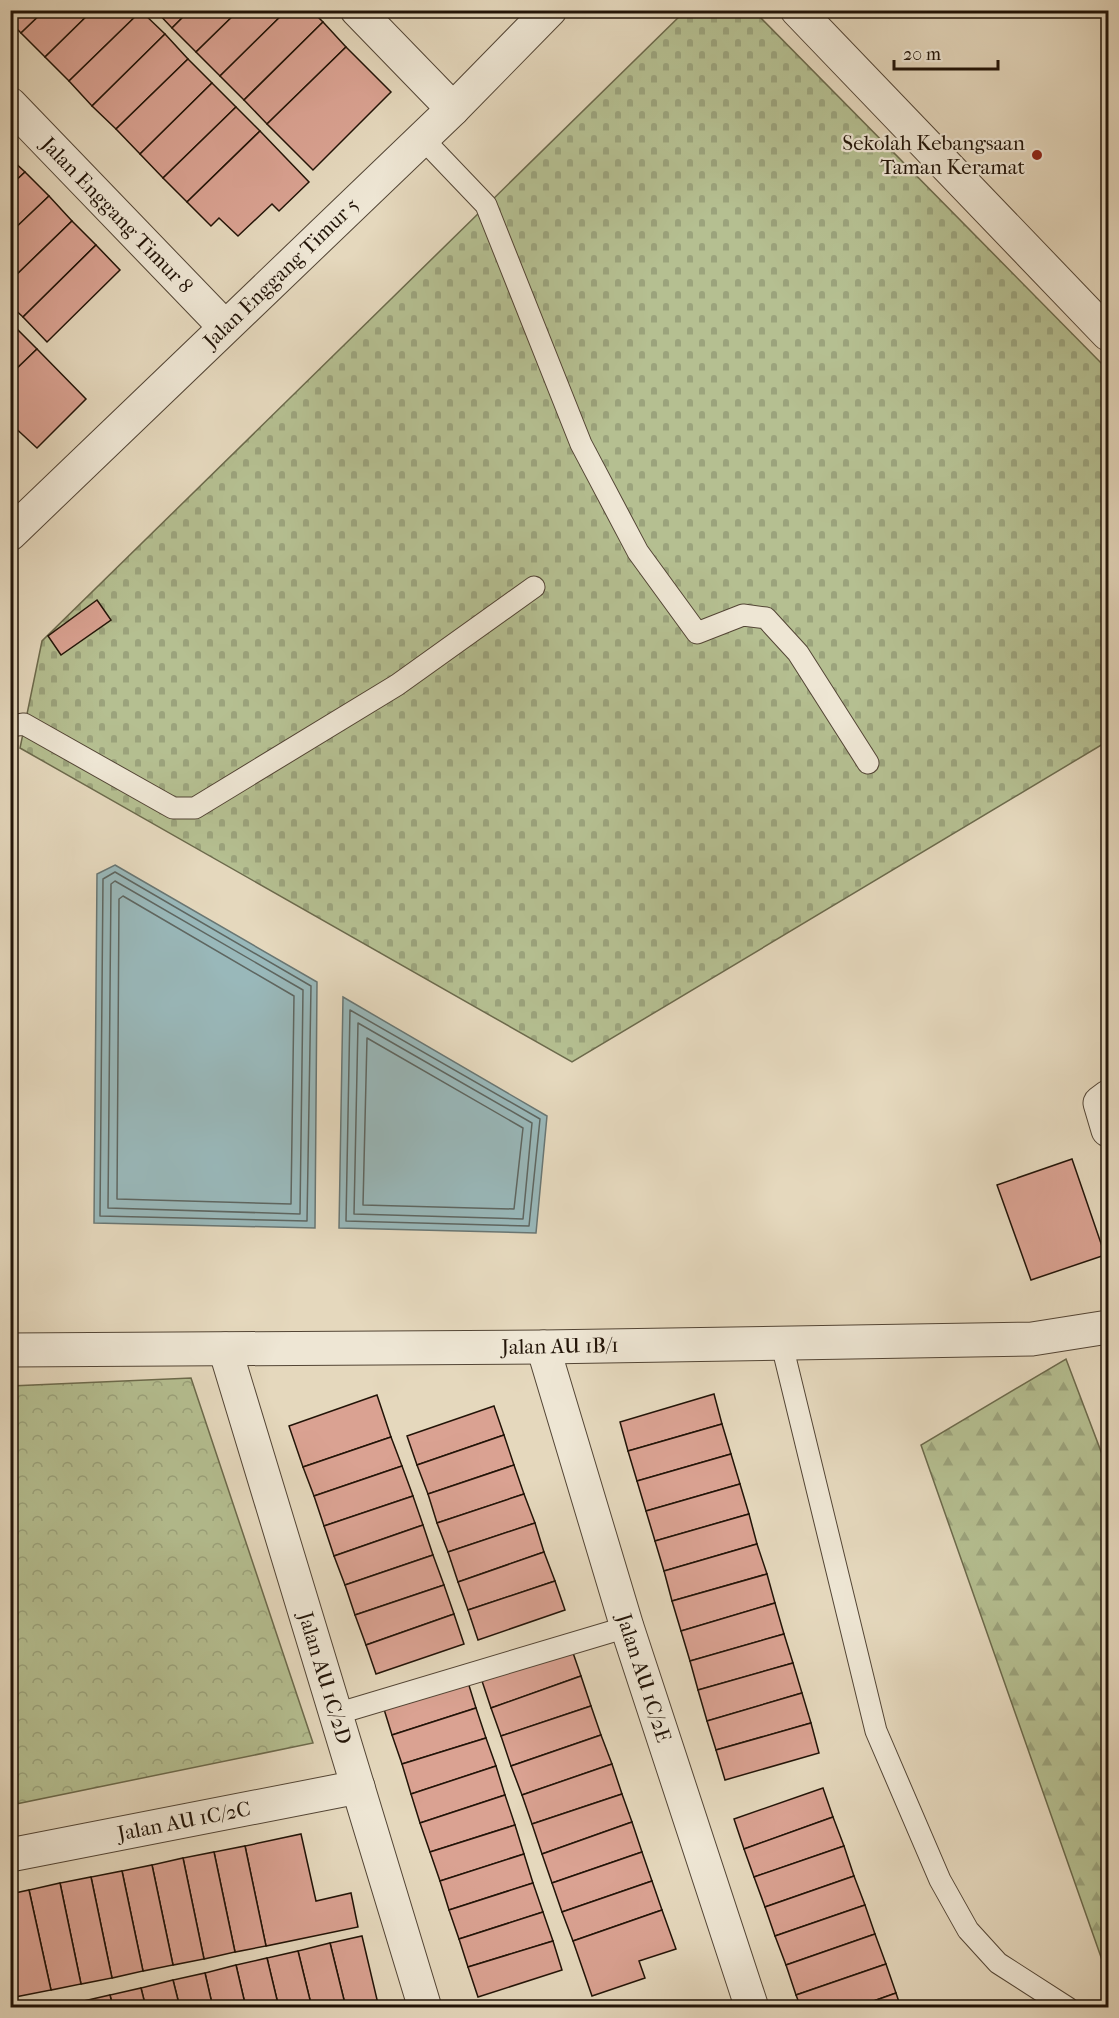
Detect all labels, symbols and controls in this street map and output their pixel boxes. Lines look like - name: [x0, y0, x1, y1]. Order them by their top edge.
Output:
- scale bar: [894, 33, 998, 71]
- text: 20 m: [903, 44, 941, 65]
- street label: Jalan Enggang Timur 8: [35, 131, 198, 298]
- place label: Sekolah Kebangsaan Taman Keramat: [842, 131, 1025, 179]
- marker: Sekolah Kebangsaan Taman Keramat: [1030, 148, 1044, 162]
- street label: Jalan Enggang Timur 5: [197, 193, 363, 355]
- street label: Jalan AU 1B/1: [499, 1333, 619, 1359]
- street label: Jalan AU 1C/2D: [293, 1607, 356, 1747]
- street label: Jalan AU 1C/2E: [611, 1609, 676, 1745]
- street label: Jalan AU 1C/2C: [113, 1796, 253, 1846]

